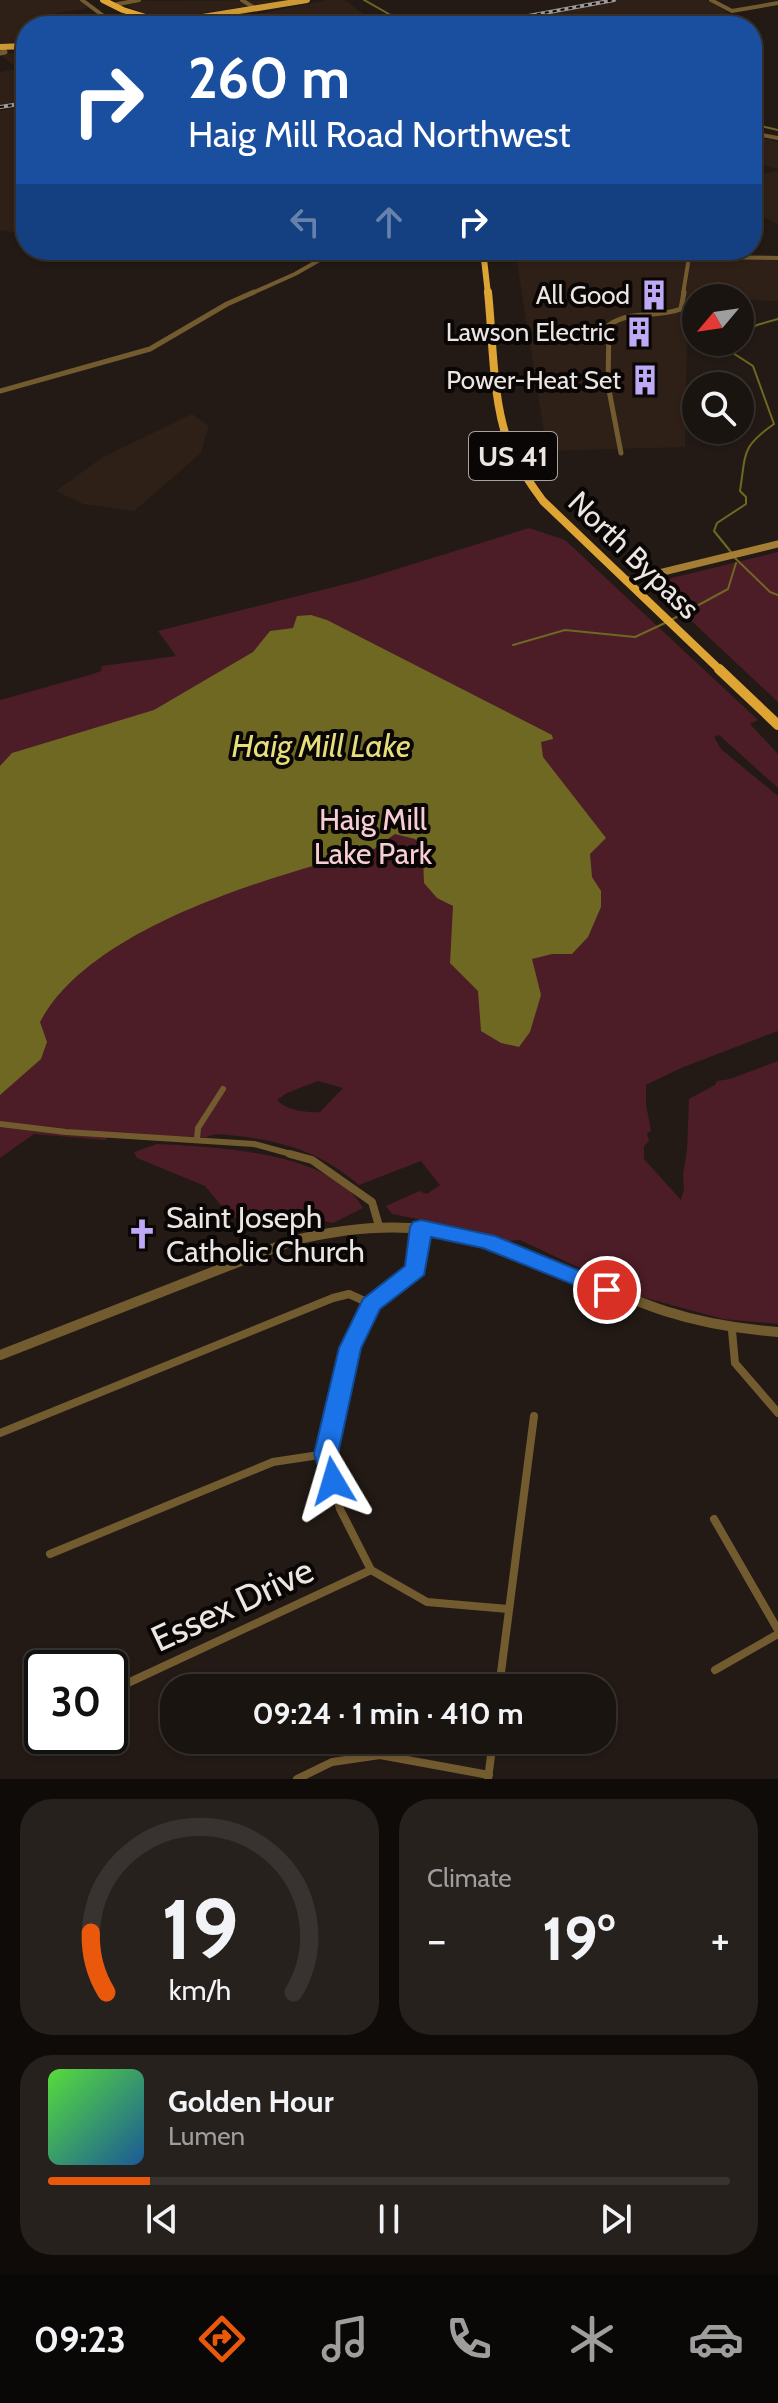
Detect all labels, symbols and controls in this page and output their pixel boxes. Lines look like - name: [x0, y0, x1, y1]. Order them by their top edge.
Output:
- text: 260 m: [188, 44, 350, 112]
- icon: right: [56, 48, 160, 152]
- text: Haig Mill Road Northwest: [188, 112, 571, 156]
- icon: left: [283, 200, 327, 244]
- icon: ahead: [367, 200, 411, 244]
- icon: right: [451, 200, 495, 244]
- building icon: All Good: [637, 278, 671, 312]
- place label: All Good: [536, 279, 630, 311]
- north arrow: [682, 284, 754, 356]
- map controls: [682, 284, 754, 444]
- building icon: Lawson Electric: [622, 315, 656, 349]
- place label: Lawson Electric: [446, 316, 615, 348]
- building icon: Power-Heat Set: [628, 363, 662, 397]
- place label: Power-Heat Set: [446, 364, 621, 396]
- button: search: [682, 372, 754, 444]
- road number: US 41: [469, 432, 557, 480]
- street label: North Bypass: [561, 483, 707, 627]
- water label: Haig Mill Lake: [231, 726, 411, 765]
- park label: Haig Mill Lake Park: [314, 801, 433, 872]
- place label: Saint Joseph Catholic Church: [166, 1199, 365, 1270]
- church icon: Saint Joseph Catholic Church: [125, 1217, 159, 1251]
- pin: [573, 1256, 641, 1324]
- icon: arrive: [585, 1268, 629, 1312]
- position arrow: [291, 1439, 375, 1523]
- street label: Essex Drive: [144, 1547, 320, 1661]
- speed limit sign: 30: [24, 1650, 128, 1754]
- text: 09:24 · 1 min · 410 m: [252, 1695, 524, 1732]
- text: Climate: [427, 1862, 512, 1894]
- text: 19: [161, 1879, 238, 1980]
- text: 19°: [542, 1902, 615, 1975]
- text: −: [427, 1913, 446, 1966]
- text: +: [711, 1913, 730, 1966]
- text: km/h: [168, 1972, 231, 2007]
- text: Golden Hour: [168, 2083, 334, 2120]
- text: Lumen: [168, 2120, 245, 2152]
- icon: previous: [140, 2197, 184, 2241]
- icon: pause: [367, 2197, 411, 2241]
- icon: next: [594, 2197, 638, 2241]
- icon: directions: [194, 2311, 250, 2367]
- icon: music: [317, 2311, 373, 2367]
- icon: phone: [441, 2311, 497, 2367]
- icon: climate: [564, 2311, 620, 2367]
- icon: car: [688, 2311, 744, 2367]
- text: 09:23: [34, 2317, 126, 2361]

